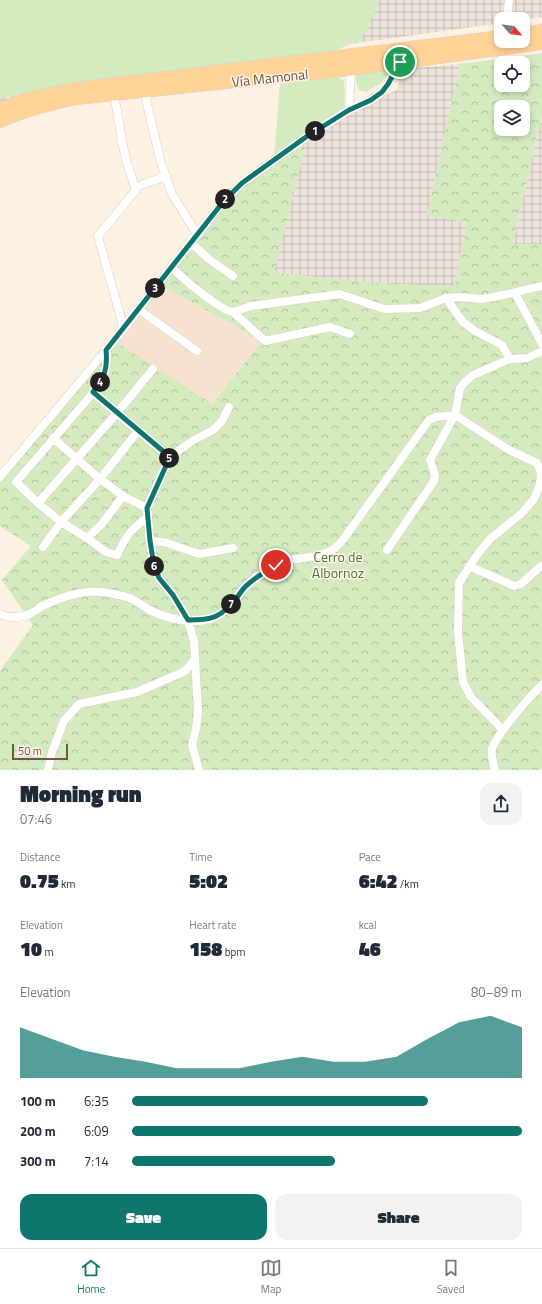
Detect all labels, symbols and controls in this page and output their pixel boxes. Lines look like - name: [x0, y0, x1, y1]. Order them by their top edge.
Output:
- north arrow: [494, 12, 530, 48]
- map controls: [494, 12, 530, 136]
- pin: [383, 45, 417, 79]
- icon: arrive: [389, 51, 411, 73]
- button: locate: [494, 56, 530, 92]
- street label: Vía Mamonal: [231, 63, 309, 92]
- button: layers: [494, 100, 530, 136]
- pin: 1: [305, 121, 325, 141]
- text: 1: [312, 123, 318, 139]
- pin: 2: [215, 189, 235, 209]
- text: 2: [222, 191, 228, 207]
- pin: 3: [145, 278, 165, 298]
- text: 3: [152, 280, 158, 296]
- pin: 4: [90, 372, 110, 392]
- text: 4: [97, 374, 103, 390]
- pin: 5: [159, 448, 179, 468]
- text: 5: [166, 450, 172, 466]
- park label: Cerro de Albornoz: [312, 546, 364, 583]
- pin: [259, 548, 293, 582]
- icon: check: [265, 554, 287, 576]
- pin: 6: [144, 556, 164, 576]
- text: 6: [151, 558, 157, 574]
- pin: 7: [221, 594, 241, 614]
- text: 7: [228, 596, 234, 612]
- scale bar: [12, 742, 68, 761]
- text: 50 m: [18, 743, 42, 759]
- text: Morning run: [20, 777, 142, 811]
- button: share: [480, 783, 522, 825]
- text: 07:46: [20, 809, 52, 829]
- text: Distance: [20, 849, 60, 865]
- text: Time: [189, 849, 212, 865]
- text: Pace: [359, 849, 381, 865]
- text: 0.75: [20, 865, 59, 896]
- text: 5:02: [189, 865, 228, 896]
- text: 6:42: [359, 865, 397, 896]
- text: km: [59, 876, 76, 892]
- text: /km: [397, 876, 419, 892]
- text: Elevation: [20, 917, 63, 933]
- text: Heart rate: [189, 917, 237, 933]
- text: kcal: [359, 917, 377, 933]
- text: 10: [20, 933, 42, 964]
- text: 158: [189, 933, 222, 964]
- text: 46: [359, 933, 381, 964]
- text: m: [42, 944, 54, 960]
- text: bpm: [222, 944, 246, 960]
- text: Elevation: [20, 982, 71, 1002]
- text: 80–89 m: [471, 982, 522, 1002]
- text: 100 m: [20, 1091, 56, 1111]
- text: 6:35: [84, 1091, 109, 1111]
- text: 200 m: [20, 1121, 56, 1141]
- text: 6:09: [84, 1121, 109, 1141]
- text: 300 m: [20, 1151, 56, 1171]
- text: 7:14: [84, 1151, 109, 1171]
- button: Save: [20, 1194, 267, 1240]
- button: Share: [275, 1194, 522, 1240]
- tab: Home: [77, 1257, 105, 1297]
- tab: Map: [260, 1257, 282, 1297]
- tab: Saved: [437, 1257, 465, 1297]

